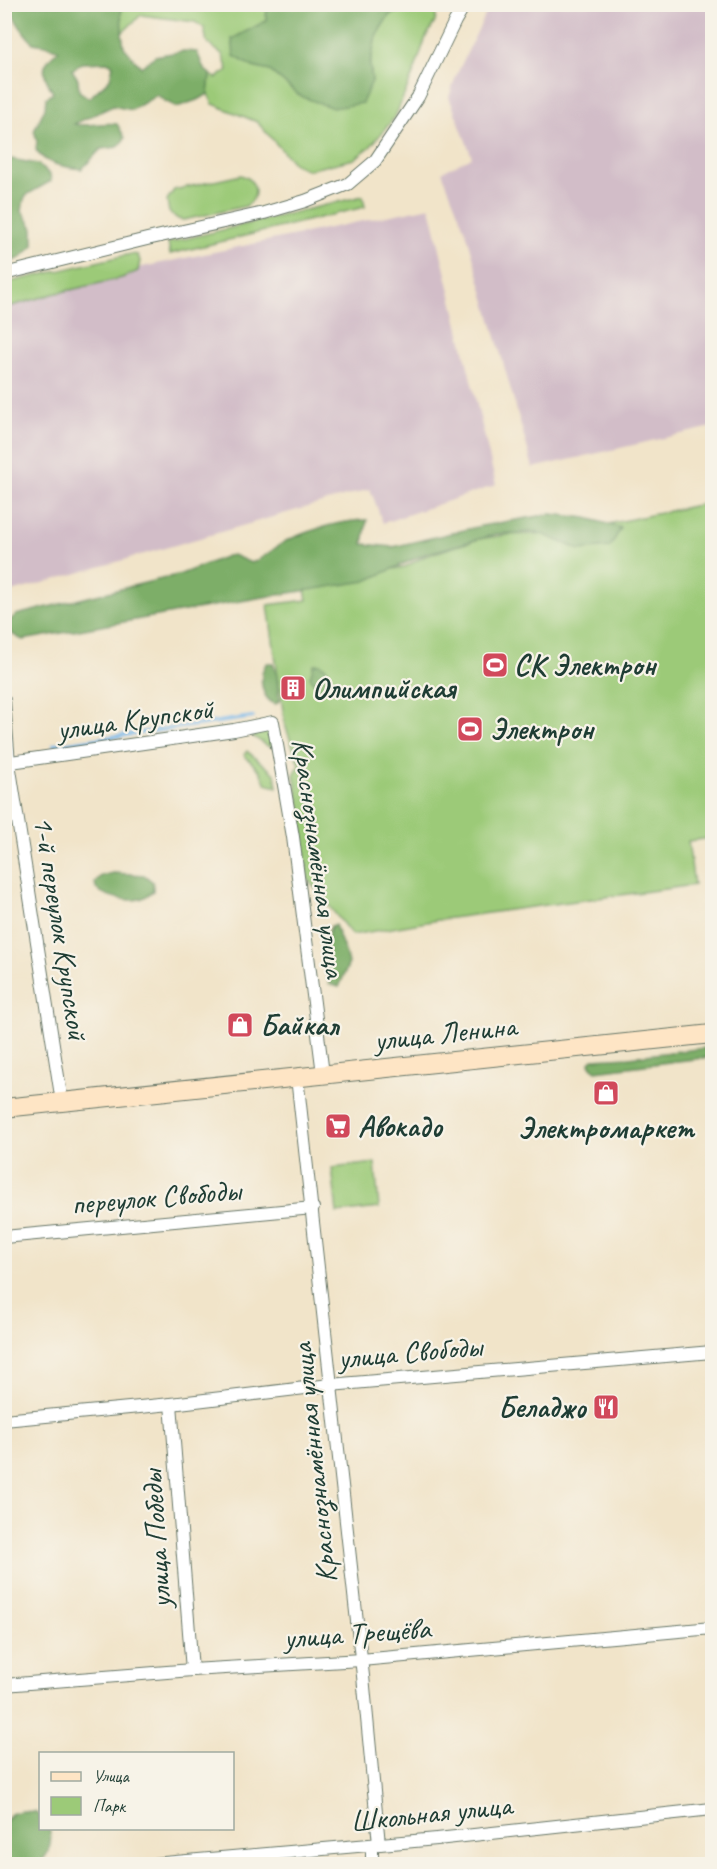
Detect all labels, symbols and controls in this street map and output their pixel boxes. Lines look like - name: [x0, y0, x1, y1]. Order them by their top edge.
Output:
- place label: СК Электрон: [514, 646, 657, 684]
- sports icon: СК Электрон: [480, 650, 510, 680]
- place label: Олимпийская: [312, 669, 458, 707]
- building icon: Олимпийская: [278, 673, 308, 703]
- street label: улица Крупской: [52, 689, 217, 749]
- place label: Электрон: [490, 710, 595, 748]
- sports icon: Электрон: [455, 714, 485, 744]
- street label: Краснознамённая улица: [283, 736, 355, 982]
- street label: 1-й переулок Крупской: [25, 813, 98, 1044]
- place label: Байкал: [260, 1006, 340, 1044]
- street label: улица Ленина: [370, 1006, 521, 1060]
- shop icon: Байкал: [225, 1010, 255, 1040]
- shop icon: Электромаркет: [591, 1078, 621, 1108]
- place label: Авокадо: [358, 1107, 444, 1145]
- place label: Электромаркет: [518, 1109, 695, 1147]
- supermarket icon: Авокадо: [323, 1111, 353, 1141]
- street label: переулок Свободы: [70, 1170, 244, 1223]
- street label: улица Свободы: [334, 1327, 486, 1377]
- street label: Краснознамённая улица: [282, 1339, 345, 1585]
- place label: Беладжо: [498, 1388, 588, 1426]
- restaurant icon: Беладжо: [591, 1392, 621, 1422]
- street label: улица Победы: [132, 1466, 180, 1611]
- street label: улица Трещёва: [280, 1609, 433, 1657]
- legend: [39, 1752, 234, 1830]
- text: Улица: [93, 1765, 130, 1787]
- street label: Школьная улица: [349, 1785, 516, 1840]
- text: Парк: [93, 1795, 127, 1817]

